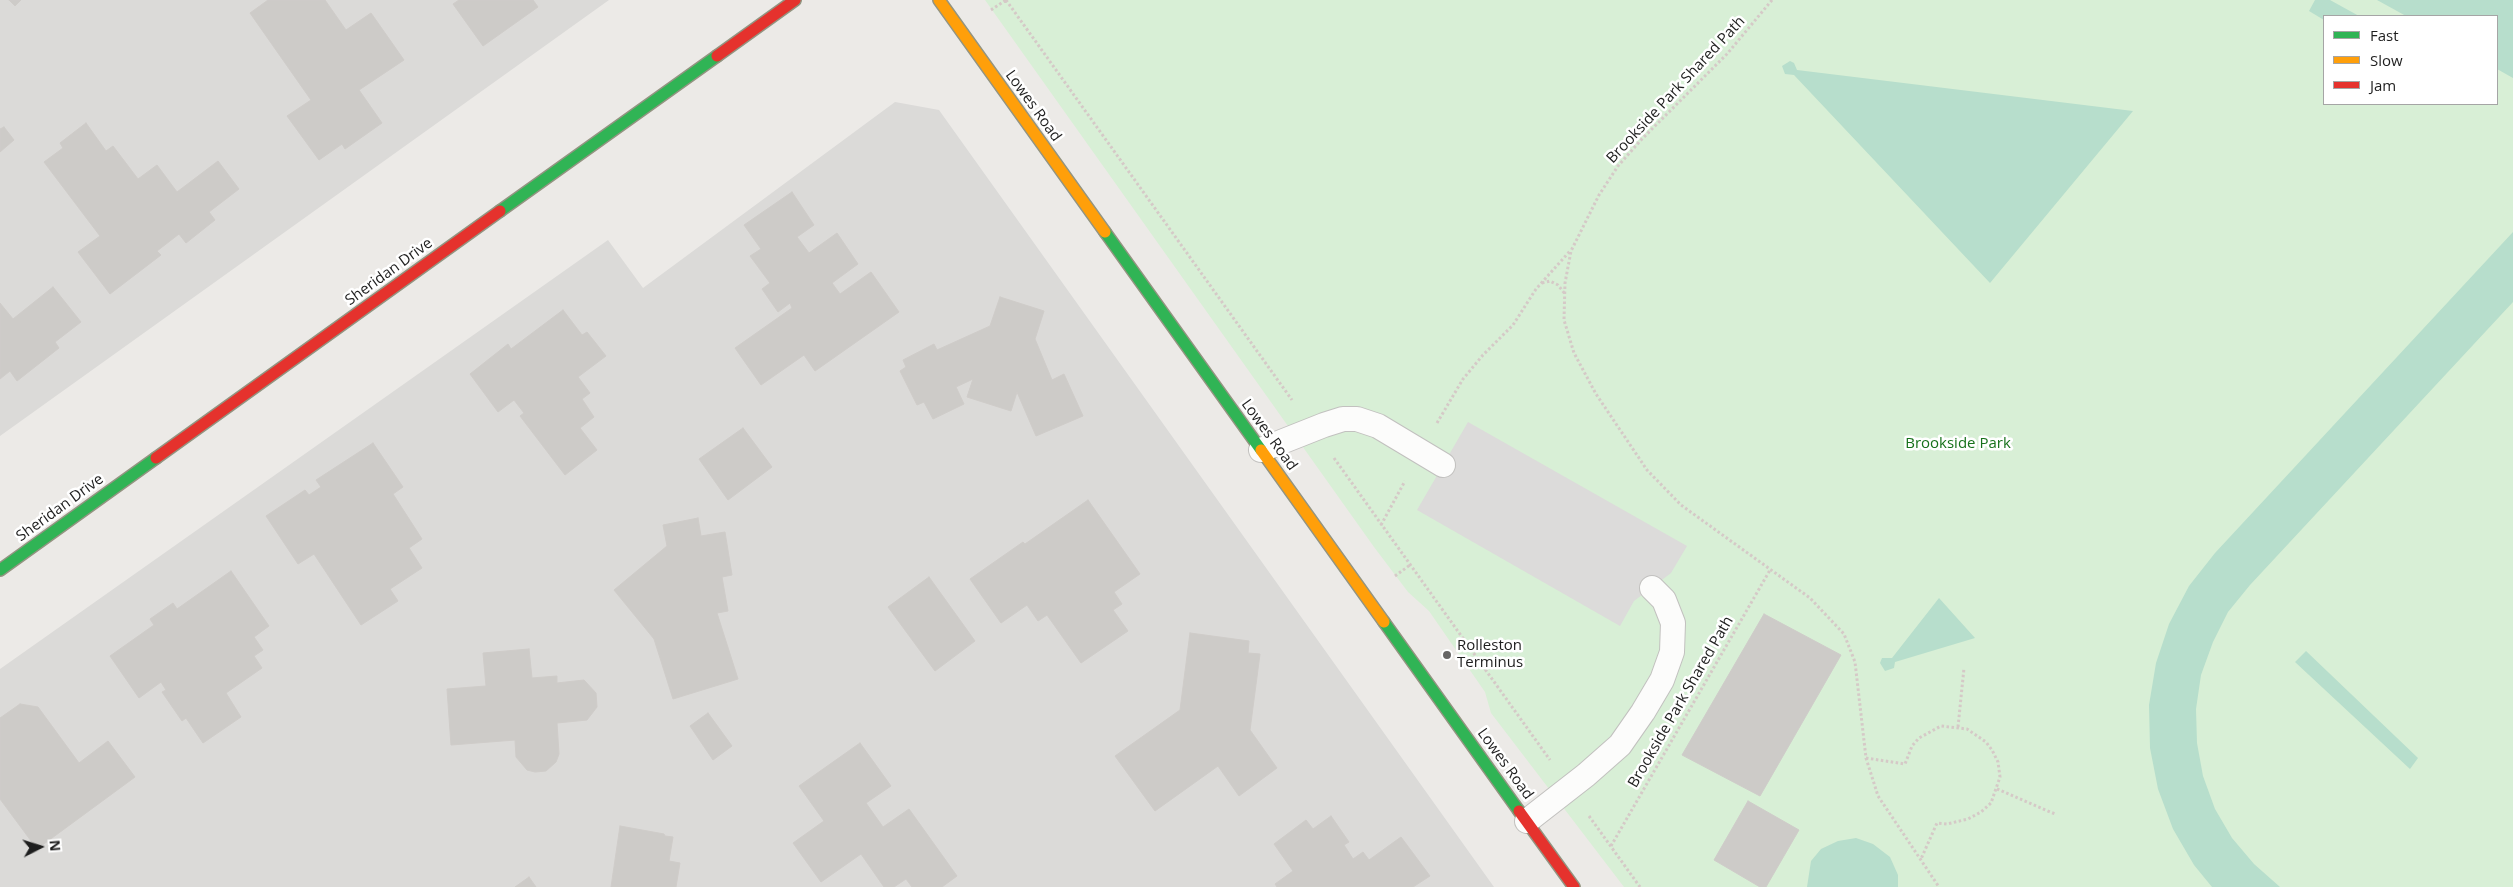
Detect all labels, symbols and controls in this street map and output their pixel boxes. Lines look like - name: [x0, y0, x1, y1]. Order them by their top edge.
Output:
- street label: Brookside Park Shared Path: [1603, 13, 1749, 167]
- legend: [2323, 15, 2498, 105]
- text: Fast: [2370, 25, 2399, 45]
- text: Slow: [2370, 50, 2403, 70]
- street label: Lowes Road: [1001, 67, 1065, 145]
- text: Jam: [2370, 75, 2396, 95]
- street label: Sheridan Drive: [342, 234, 436, 310]
- street label: Lowes Road: [1237, 396, 1301, 474]
- park label: Brookside Park: [1905, 435, 2011, 453]
- street label: Sheridan Drive: [13, 470, 107, 546]
- street label: Brookside Park Shared Path: [1625, 613, 1737, 791]
- place label: Rolleston Terminus: [1457, 637, 1523, 672]
- marker: Rolleston Terminus: [1441, 649, 1453, 661]
- street label: Lowes Road: [1473, 725, 1537, 803]
- north arrow: [15, 822, 65, 872]
- text: N: [45, 839, 65, 852]

